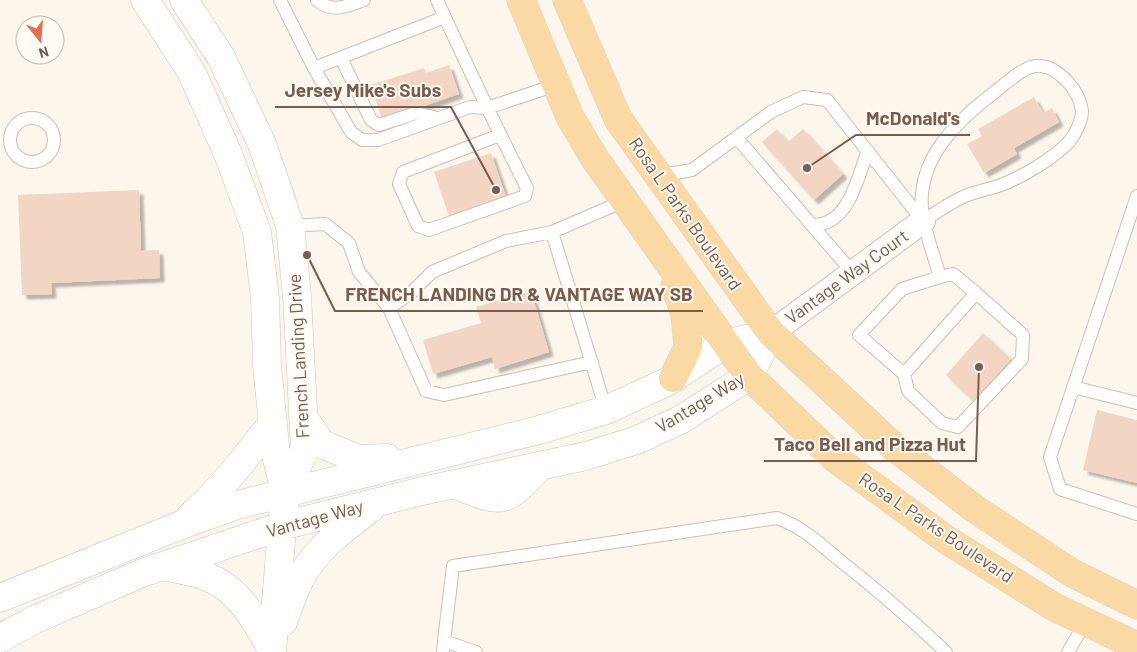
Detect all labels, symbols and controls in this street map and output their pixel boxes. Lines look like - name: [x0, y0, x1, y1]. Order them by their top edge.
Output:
- north arrow: [15, 15, 65, 65]
- text: N: [37, 43, 51, 62]
- callout: Jersey Mike's Subs: [275, 73, 451, 107]
- text: Jersey Mike's Subs: [285, 78, 441, 101]
- callout: McDonald's: [856, 101, 970, 135]
- text: McDonald's: [866, 106, 960, 129]
- street label: Rosa L Parks Boulevard: [625, 133, 747, 294]
- street label: Vantage Way Court: [781, 224, 912, 328]
- street label: French Landing Drive: [283, 273, 313, 439]
- callout: FRENCH LANDING DR & VANTAGE WAY SB: [335, 277, 703, 311]
- text: FRENCH LANDING DR & VANTAGE WAY SB: [345, 282, 693, 305]
- street label: Vantage Way: [651, 367, 748, 437]
- callout: Taco Bell and Pizza Hut: [764, 427, 976, 461]
- text: Taco Bell and Pizza Hut: [774, 432, 966, 455]
- street label: Rosa L Parks Boulevard: [855, 467, 1018, 587]
- street label: Vantage Way: [264, 495, 366, 542]

